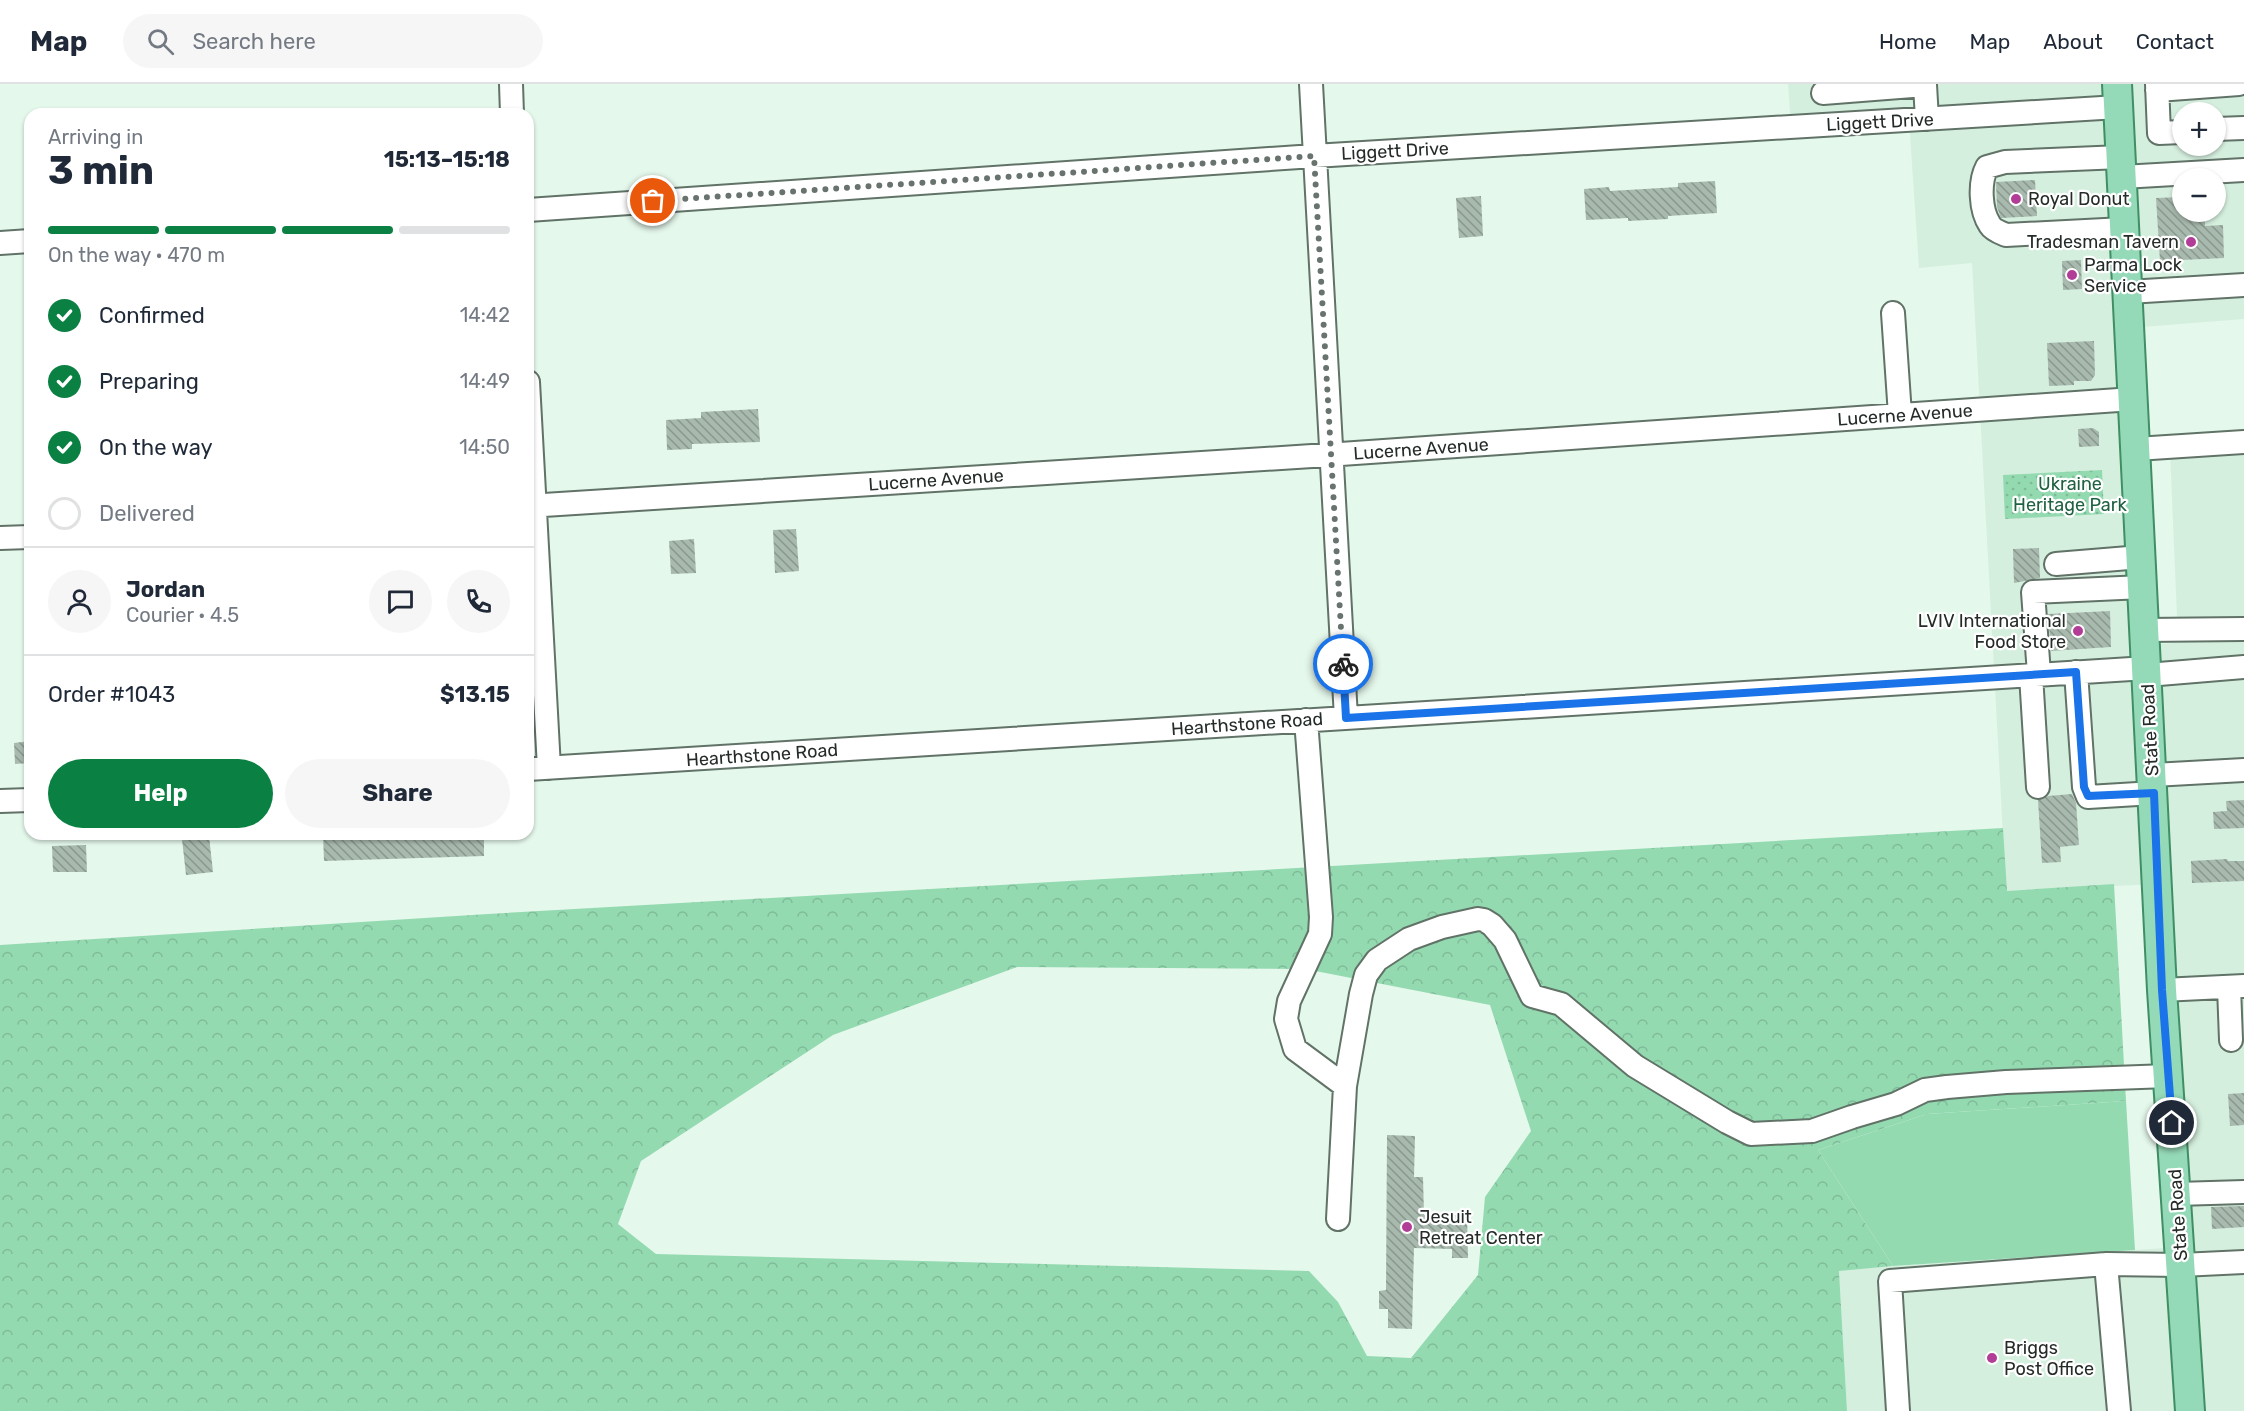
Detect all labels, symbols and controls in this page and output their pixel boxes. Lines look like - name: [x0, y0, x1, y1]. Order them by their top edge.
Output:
- search box: [123, 14, 543, 68]
- text: Map: [30, 25, 87, 58]
- icon: search: [144, 25, 177, 58]
- text: Search here: [192, 28, 316, 55]
- text: Home: [1879, 29, 1936, 54]
- text: Map: [1969, 29, 2010, 54]
- text: About: [2043, 29, 2103, 54]
- text: Contact: [2136, 29, 2214, 54]
- map controls: [2172, 102, 2226, 222]
- button: +: [2172, 102, 2226, 156]
- street label: Liggett Drive: [1826, 108, 1934, 136]
- text: Arriving in: [48, 125, 143, 149]
- street label: Liggett Drive: [1341, 137, 1449, 165]
- text: 15:13–15:18: [384, 146, 510, 173]
- text: 3 min: [48, 148, 154, 194]
- button: −: [2172, 168, 2226, 222]
- pin: [627, 175, 678, 226]
- icon: bag: [636, 184, 669, 217]
- place label: Royal Donut: [2028, 188, 2129, 210]
- marker: Royal Donut: [2009, 192, 2023, 206]
- place label: Tradesman Tavern: [2027, 231, 2179, 253]
- marker: Tradesman Tavern: [2184, 235, 2198, 249]
- text: On the way · 470 m: [48, 243, 225, 267]
- place label: Parma Lock Service: [2084, 254, 2183, 297]
- marker: Parma Lock Service: [2065, 268, 2079, 282]
- icon: check: [48, 299, 81, 332]
- text: Confirmed: [99, 302, 205, 329]
- text: 14:42: [460, 303, 510, 327]
- icon: check: [48, 365, 81, 398]
- text: Preparing: [99, 368, 199, 395]
- text: 14:49: [460, 369, 510, 393]
- street label: Lucerne Avenue: [1837, 399, 1973, 431]
- icon: check: [48, 431, 81, 464]
- street label: Lucerne Avenue: [1353, 433, 1489, 465]
- text: On the way: [99, 434, 213, 461]
- text: 14:50: [459, 435, 510, 459]
- street label: Lucerne Avenue: [868, 464, 1004, 496]
- park label: Ukraine Heritage Park: [2013, 473, 2128, 516]
- text: Delivered: [99, 500, 195, 527]
- button: person: [48, 570, 111, 633]
- button: chat: [369, 570, 432, 633]
- button: phone: [447, 570, 510, 633]
- text: Jordan: [126, 576, 205, 603]
- text: Courier · 4.5: [126, 603, 239, 627]
- place label: LVIV International Food Store: [1918, 610, 2066, 653]
- marker: LVIV International Food Store: [2071, 624, 2085, 638]
- courier: [1313, 634, 1373, 694]
- icon: bike: [1327, 648, 1360, 681]
- text: Order #1043: [48, 681, 175, 708]
- text: $13.15: [440, 681, 510, 708]
- street label: State Road: [2137, 683, 2163, 777]
- street label: Hearthstone Road: [1170, 708, 1324, 740]
- street label: Hearthstone Road: [685, 739, 839, 771]
- button: Help: [48, 759, 273, 828]
- button: Share: [285, 759, 510, 828]
- pin: [2146, 1097, 2197, 1148]
- icon: home: [2155, 1106, 2188, 1139]
- street label: State Road: [2164, 1168, 2192, 1262]
- place label: Jesuit Retreat Center: [1419, 1206, 1543, 1249]
- marker: Jesuit Retreat Center: [1400, 1220, 1414, 1234]
- place label: Briggs Post Office: [2004, 1337, 2094, 1380]
- marker: Briggs Post Office: [1985, 1351, 1999, 1365]

